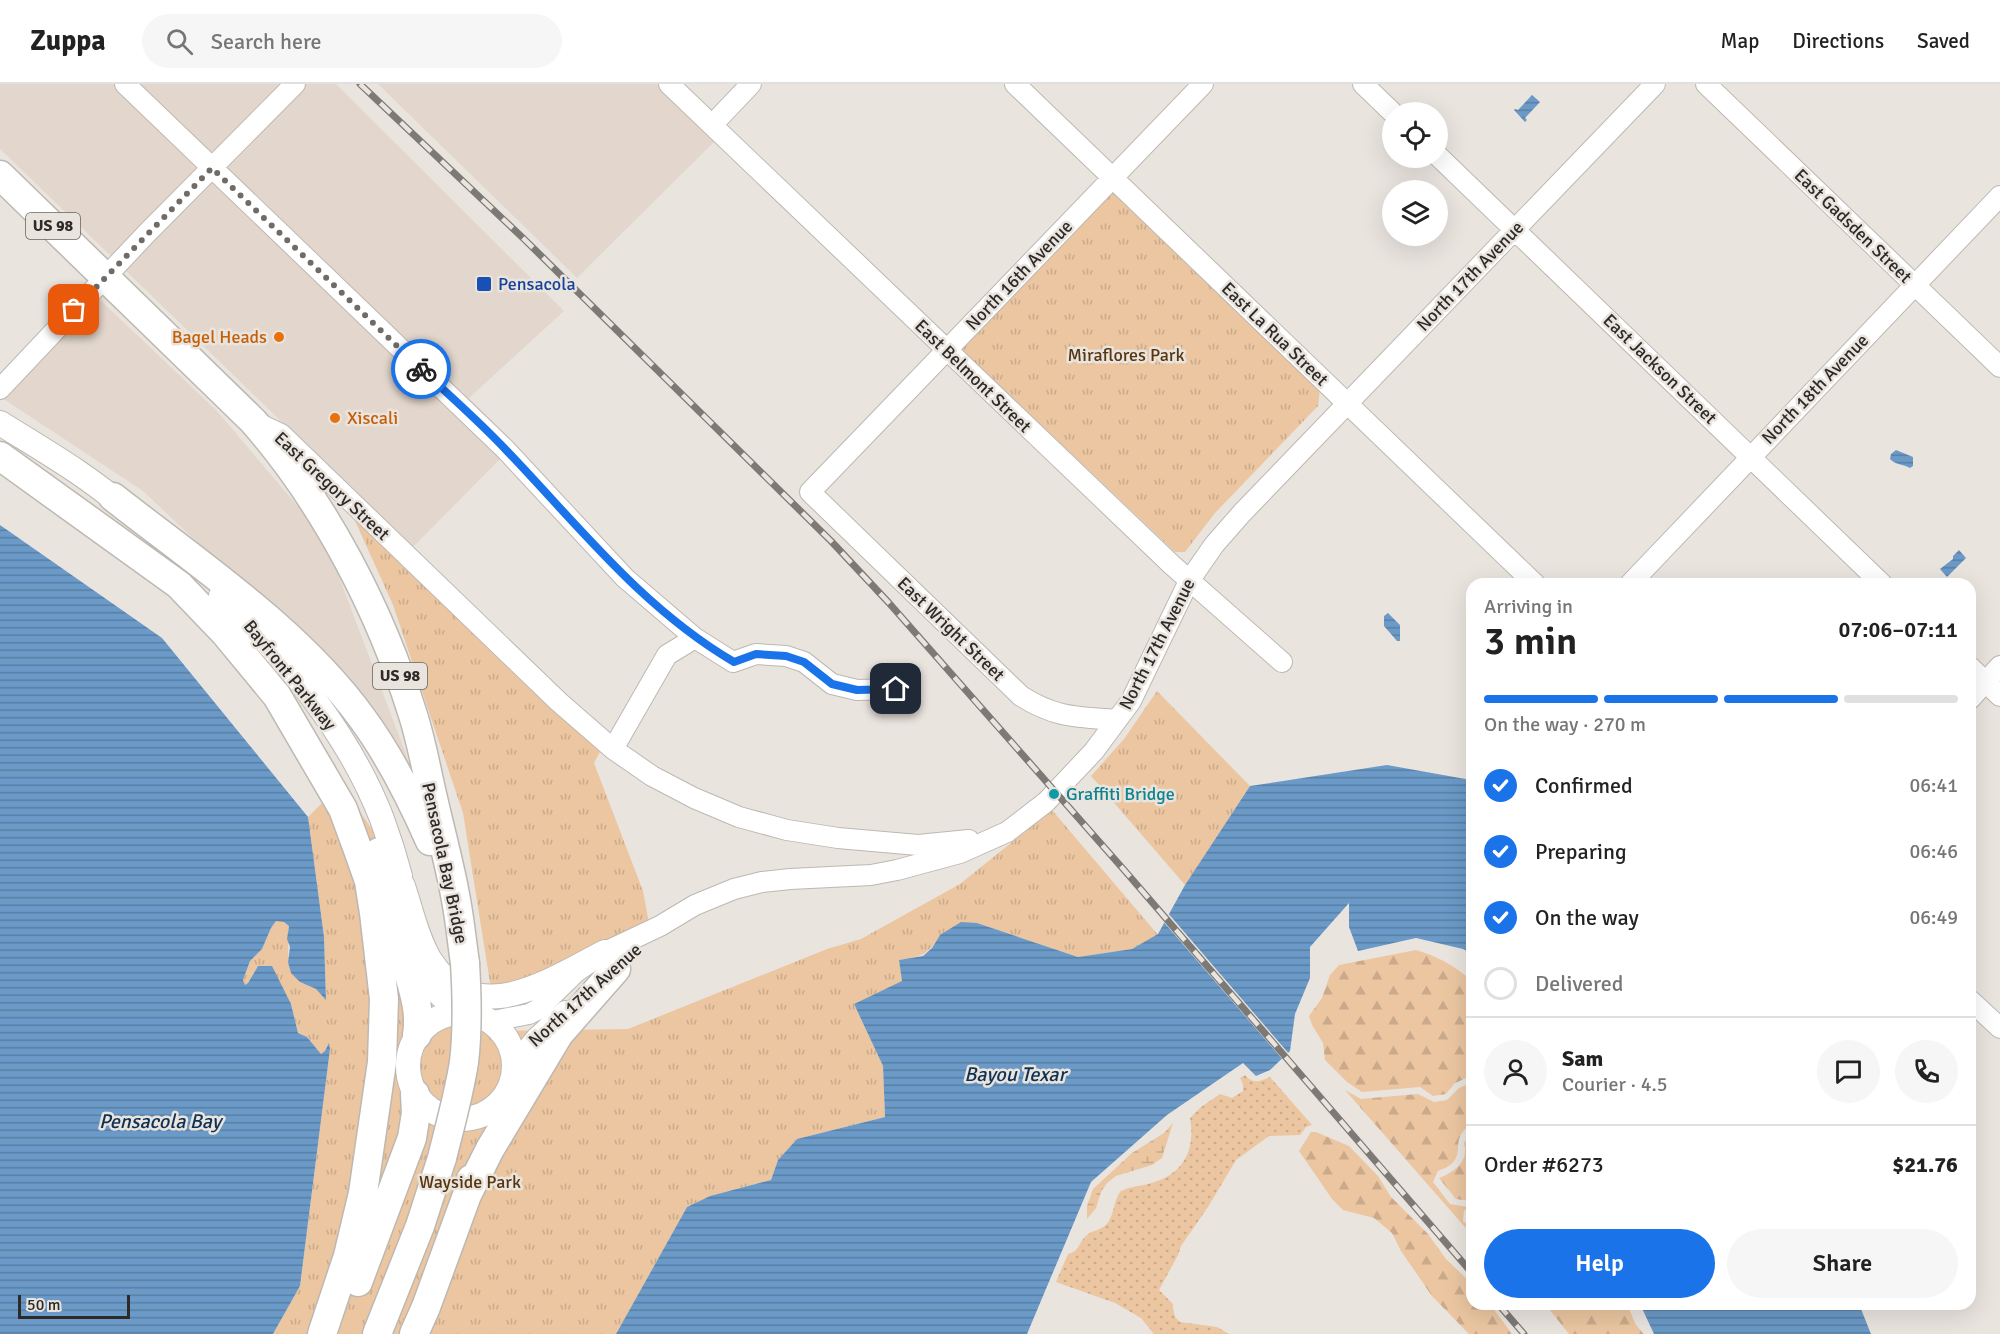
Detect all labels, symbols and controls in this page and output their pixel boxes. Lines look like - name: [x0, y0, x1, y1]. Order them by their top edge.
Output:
- search box: [142, 14, 562, 68]
- text: Zuppa: [30, 24, 106, 58]
- icon: search: [163, 25, 196, 58]
- text: Search here: [211, 28, 322, 55]
- text: Map: [1721, 28, 1759, 54]
- text: Directions: [1792, 28, 1884, 54]
- text: Saved: [1917, 28, 1970, 54]
- map controls: [1382, 102, 1448, 246]
- button: locate: [1382, 102, 1448, 168]
- street label: East Gadsden Street: [1790, 164, 1916, 288]
- button: layers: [1382, 180, 1448, 246]
- road number: US 98: [26, 213, 80, 239]
- street label: North 16th Avenue: [961, 215, 1077, 335]
- street label: North 17th Avenue: [1412, 216, 1528, 336]
- place label: Pensacola: [498, 273, 576, 295]
- marker: Pensacola: [475, 275, 493, 293]
- street label: East La Rua Street: [1217, 278, 1333, 390]
- pin: [48, 284, 99, 335]
- icon: bag: [57, 293, 90, 326]
- street label: East Jackson Street: [1599, 309, 1721, 429]
- street label: East Belmont Street: [910, 315, 1036, 437]
- place label: Bagel Heads: [172, 326, 267, 348]
- street label: North 18th Avenue: [1757, 329, 1873, 449]
- marker: Bagel Heads: [272, 330, 286, 344]
- courier: [391, 339, 451, 399]
- park label: Miraflores Park: [1067, 344, 1185, 366]
- icon: bike: [405, 353, 438, 386]
- place label: Xiscali: [347, 407, 398, 429]
- marker: Xiscali: [328, 411, 342, 425]
- street label: East Gregory Street: [270, 427, 394, 545]
- street label: East Wright Street: [893, 572, 1009, 686]
- street label: North 17th Avenue: [1114, 575, 1200, 713]
- text: Arriving in: [1484, 594, 1573, 619]
- street label: Bayfront Parkway: [239, 616, 341, 735]
- text: 07:06–07:11: [1839, 616, 1958, 643]
- text: 3 min: [1484, 617, 1577, 665]
- road number: US 98: [373, 663, 427, 689]
- pin: [870, 663, 921, 714]
- icon: home: [879, 672, 912, 705]
- text: On the way · 270 m: [1484, 712, 1646, 737]
- icon: check: [1484, 769, 1517, 802]
- text: Confirmed: [1535, 772, 1633, 799]
- text: 06:41: [1909, 773, 1958, 798]
- street label: Pensacola Bay Bridge: [417, 780, 473, 946]
- place label: Graffiti Bridge: [1066, 783, 1175, 805]
- marker: Graffiti Bridge: [1047, 787, 1061, 801]
- icon: check: [1484, 835, 1517, 868]
- text: Preparing: [1535, 838, 1627, 865]
- text: 06:46: [1909, 839, 1958, 864]
- icon: check: [1484, 901, 1517, 934]
- text: On the way: [1535, 904, 1639, 931]
- text: 06:49: [1909, 905, 1958, 930]
- street label: North 17th Avenue: [524, 938, 646, 1052]
- text: Delivered: [1535, 970, 1623, 997]
- button: person: [1484, 1040, 1547, 1103]
- button: chat: [1817, 1040, 1880, 1103]
- button: phone: [1895, 1040, 1958, 1103]
- text: Sam: [1562, 1045, 1603, 1072]
- water label: Bayou Texar: [964, 1062, 1068, 1087]
- text: Courier · 4.5: [1562, 1072, 1668, 1097]
- water label: Pensacola Bay: [99, 1109, 224, 1134]
- text: Order #6273: [1484, 1151, 1604, 1178]
- text: $21.76: [1892, 1151, 1958, 1178]
- park label: Wayside Park: [419, 1171, 521, 1193]
- button: Help: [1484, 1229, 1715, 1298]
- button: Share: [1727, 1229, 1958, 1298]
- scale bar: [18, 1292, 130, 1320]
- text: 50 m: [27, 1295, 61, 1315]

